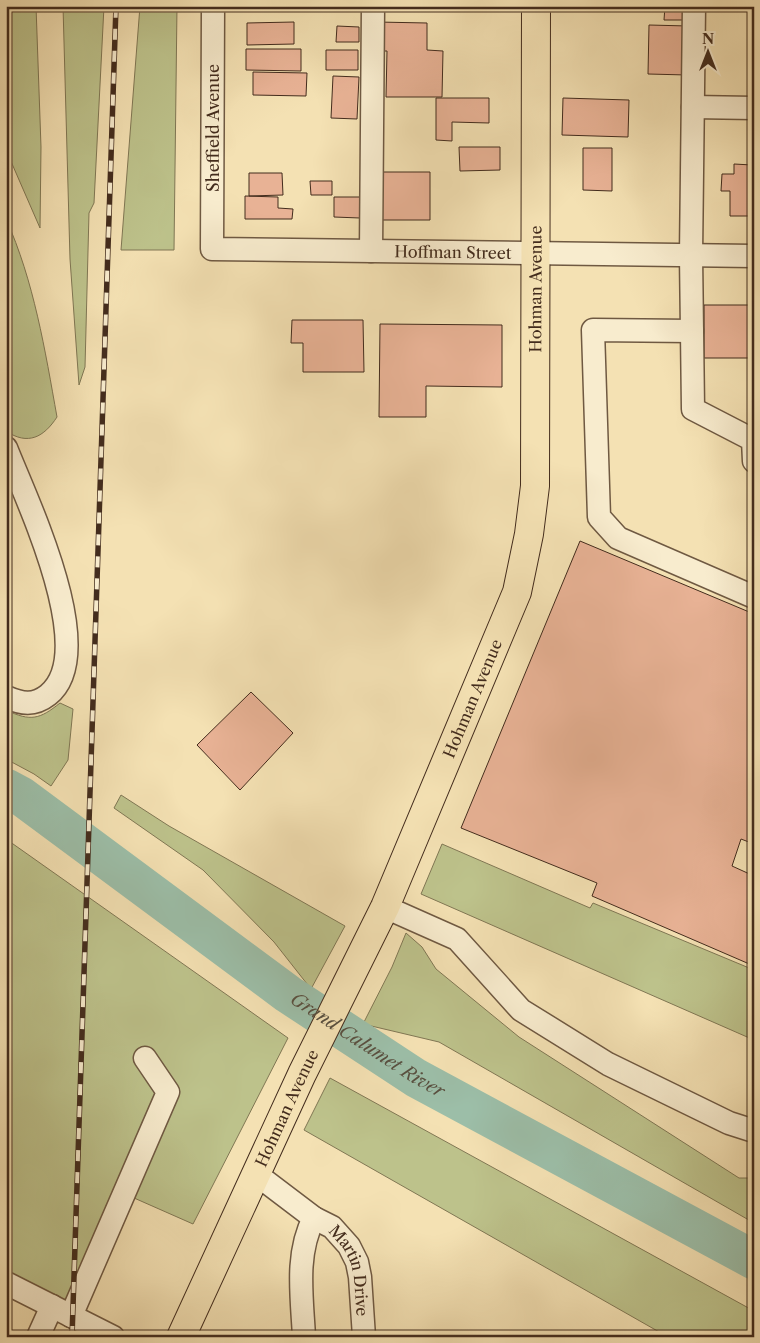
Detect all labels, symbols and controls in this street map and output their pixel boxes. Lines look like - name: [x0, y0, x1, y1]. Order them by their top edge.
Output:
- north arrow: [682, 28, 732, 78]
- text: N: [702, 30, 714, 48]
- street label: Sheffield Avenue: [203, 64, 223, 192]
- street label: Hohman Avenue: [525, 226, 546, 353]
- street label: Hoffman Street: [394, 241, 512, 263]
- street label: Hohman Avenue: [439, 636, 506, 761]
- water label: Grand Calumet River: [286, 988, 450, 1103]
- street label: Hohman Avenue: [251, 1046, 323, 1170]
- street label: Martin Drive: [325, 1221, 373, 1317]

